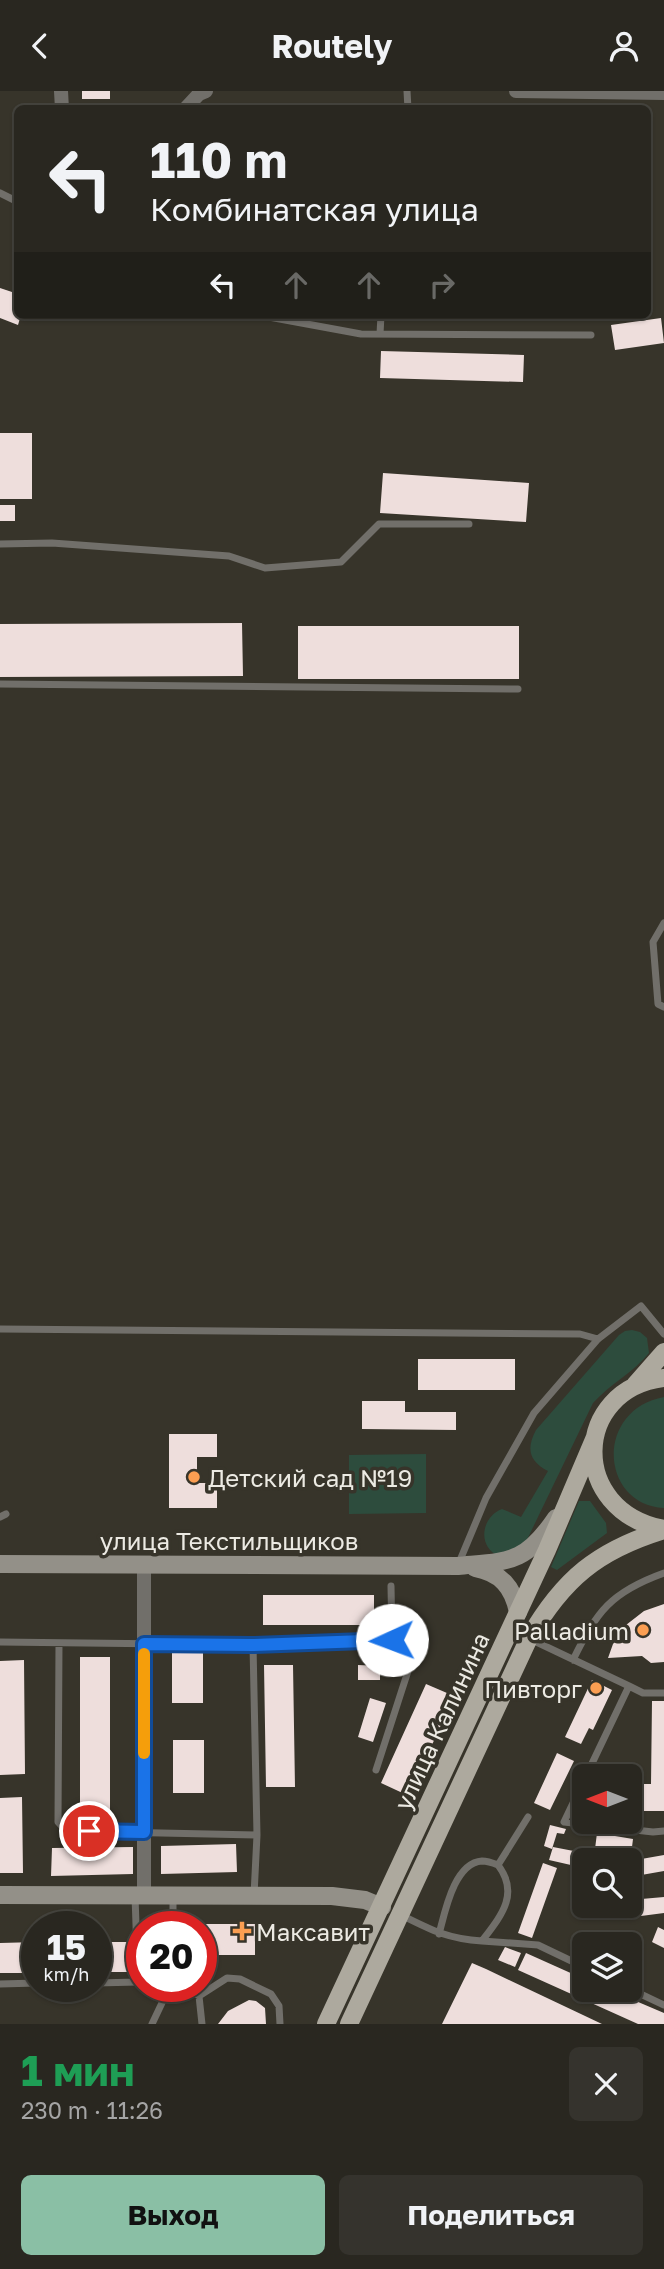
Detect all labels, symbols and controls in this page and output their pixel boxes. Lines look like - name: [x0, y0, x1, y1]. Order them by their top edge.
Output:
- icon: back: [21, 27, 59, 65]
- text: Routely: [272, 27, 392, 65]
- icon: person: [605, 27, 643, 65]
- text: 110 m: [150, 130, 287, 189]
- icon: left: [35, 133, 126, 224]
- text: Комбинатская улица: [150, 190, 479, 228]
- icon: left: [204, 266, 242, 304]
- icon: ahead: [277, 266, 315, 304]
- icon: ahead: [350, 266, 388, 304]
- icon: right: [423, 266, 461, 304]
- place label: Детский сад №19: [208, 1463, 412, 1492]
- marker: Детский сад №19: [186, 1469, 202, 1485]
- street label: улица Текстильщиков: [100, 1526, 358, 1555]
- position arrow: [355, 1603, 429, 1677]
- place label: Palladium: [514, 1616, 629, 1645]
- marker: Palladium: [635, 1622, 651, 1638]
- street label: улица Калинина: [387, 1628, 495, 1814]
- place label: Пивторг: [484, 1674, 582, 1703]
- marker: Пивторг: [588, 1680, 604, 1696]
- north arrow: [572, 1764, 642, 1834]
- map controls: [572, 1764, 642, 2002]
- pin: [59, 1801, 119, 1861]
- icon: arrive: [70, 1812, 108, 1850]
- button: search: [572, 1848, 642, 1918]
- speed limit sign: 20: [126, 1911, 217, 2002]
- place label: Максавит: [256, 1917, 370, 1946]
- marker: Максавит: [234, 1923, 250, 1939]
- text: 15: [47, 1926, 86, 1968]
- button: layers: [572, 1932, 642, 2002]
- text: km/h: [44, 1963, 89, 1985]
- text: 1 мин: [21, 2045, 135, 2095]
- button: close: [569, 2047, 643, 2121]
- text: 230 m · 11:26: [21, 2096, 163, 2124]
- button: Выход: [21, 2175, 325, 2255]
- button: Поделиться: [339, 2175, 643, 2255]

